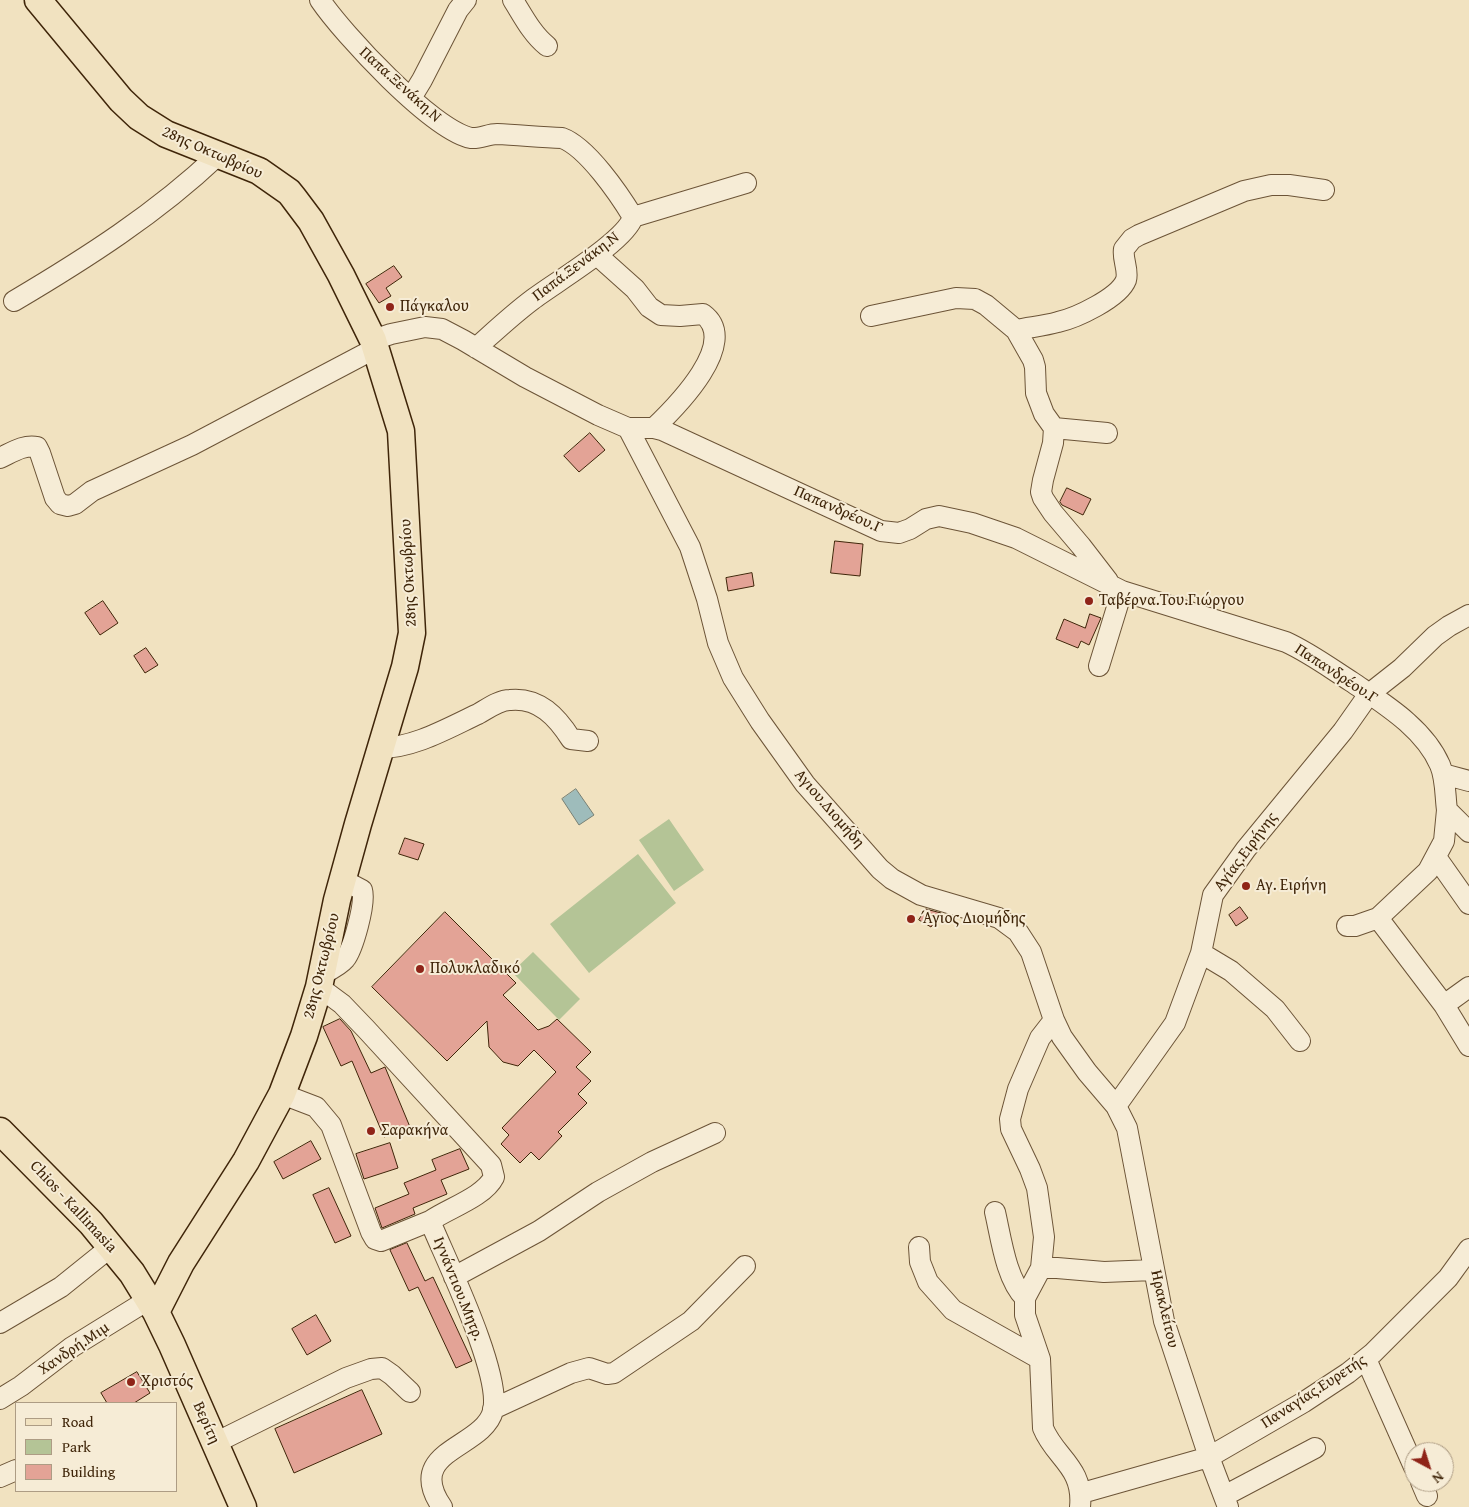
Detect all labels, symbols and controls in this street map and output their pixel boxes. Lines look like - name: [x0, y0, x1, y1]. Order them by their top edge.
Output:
- street label: Παπα.Ξενάκη.Ν: [355, 43, 445, 127]
- street label: 28ης Οκτωβρίου: [159, 122, 265, 184]
- street label: Παπά.Ξενάκη.Ν: [529, 228, 623, 306]
- place label: Πάγκαλου: [400, 297, 469, 317]
- marker: Πάγκαλου: [384, 301, 396, 313]
- street label: Παπανδρέου.Γ: [791, 482, 885, 538]
- street label: 28ης Οκτωβρίου: [397, 519, 421, 627]
- place label: Ταβέρνα.Του.Γιώργου: [1099, 591, 1244, 611]
- marker: Ταβέρνα.Του.Γιώργου: [1083, 595, 1095, 607]
- street label: Παπανδρέου.Γ: [1291, 640, 1381, 708]
- street label: Αγιου.Διομήδη: [790, 766, 868, 852]
- street label: Αγίας.Ειρήνης: [1210, 809, 1282, 895]
- place label: Αγ. Ειρήνη: [1256, 876, 1327, 896]
- marker: Αγ. Ειρήνη: [1240, 880, 1252, 892]
- place label: Άγιος Διομήδης: [921, 909, 1026, 929]
- street label: 28ης Οκτωβρίου: [300, 911, 344, 1021]
- marker: Άγιος Διομήδης: [905, 913, 917, 925]
- place label: Πολυκλαδικό: [430, 959, 520, 979]
- marker: Πολυκλαδικό: [414, 963, 426, 975]
- place label: Σαρακήνα: [381, 1121, 449, 1141]
- marker: Σαρακήνα: [365, 1125, 377, 1137]
- street label: Chios - Kallimasia: [25, 1157, 121, 1257]
- street label: Ιγνάντιου.Μητρ.: [428, 1234, 488, 1344]
- street label: Ηρακλείτου: [1146, 1268, 1182, 1350]
- street label: Χανδρή.Μιμ: [35, 1318, 113, 1380]
- street label: Παναγίας.Ευρετής: [1258, 1351, 1370, 1433]
- place label: Χριστός: [141, 1372, 193, 1392]
- marker: Χριστός: [125, 1376, 137, 1388]
- street label: Βερίτη: [188, 1399, 224, 1447]
- legend: [15, 1402, 178, 1492]
- text: Road: [62, 1411, 93, 1432]
- text: Park: [62, 1436, 91, 1457]
- north arrow: [1404, 1442, 1454, 1492]
- text: Building: [62, 1461, 115, 1482]
- text: N: [1428, 1467, 1448, 1488]

